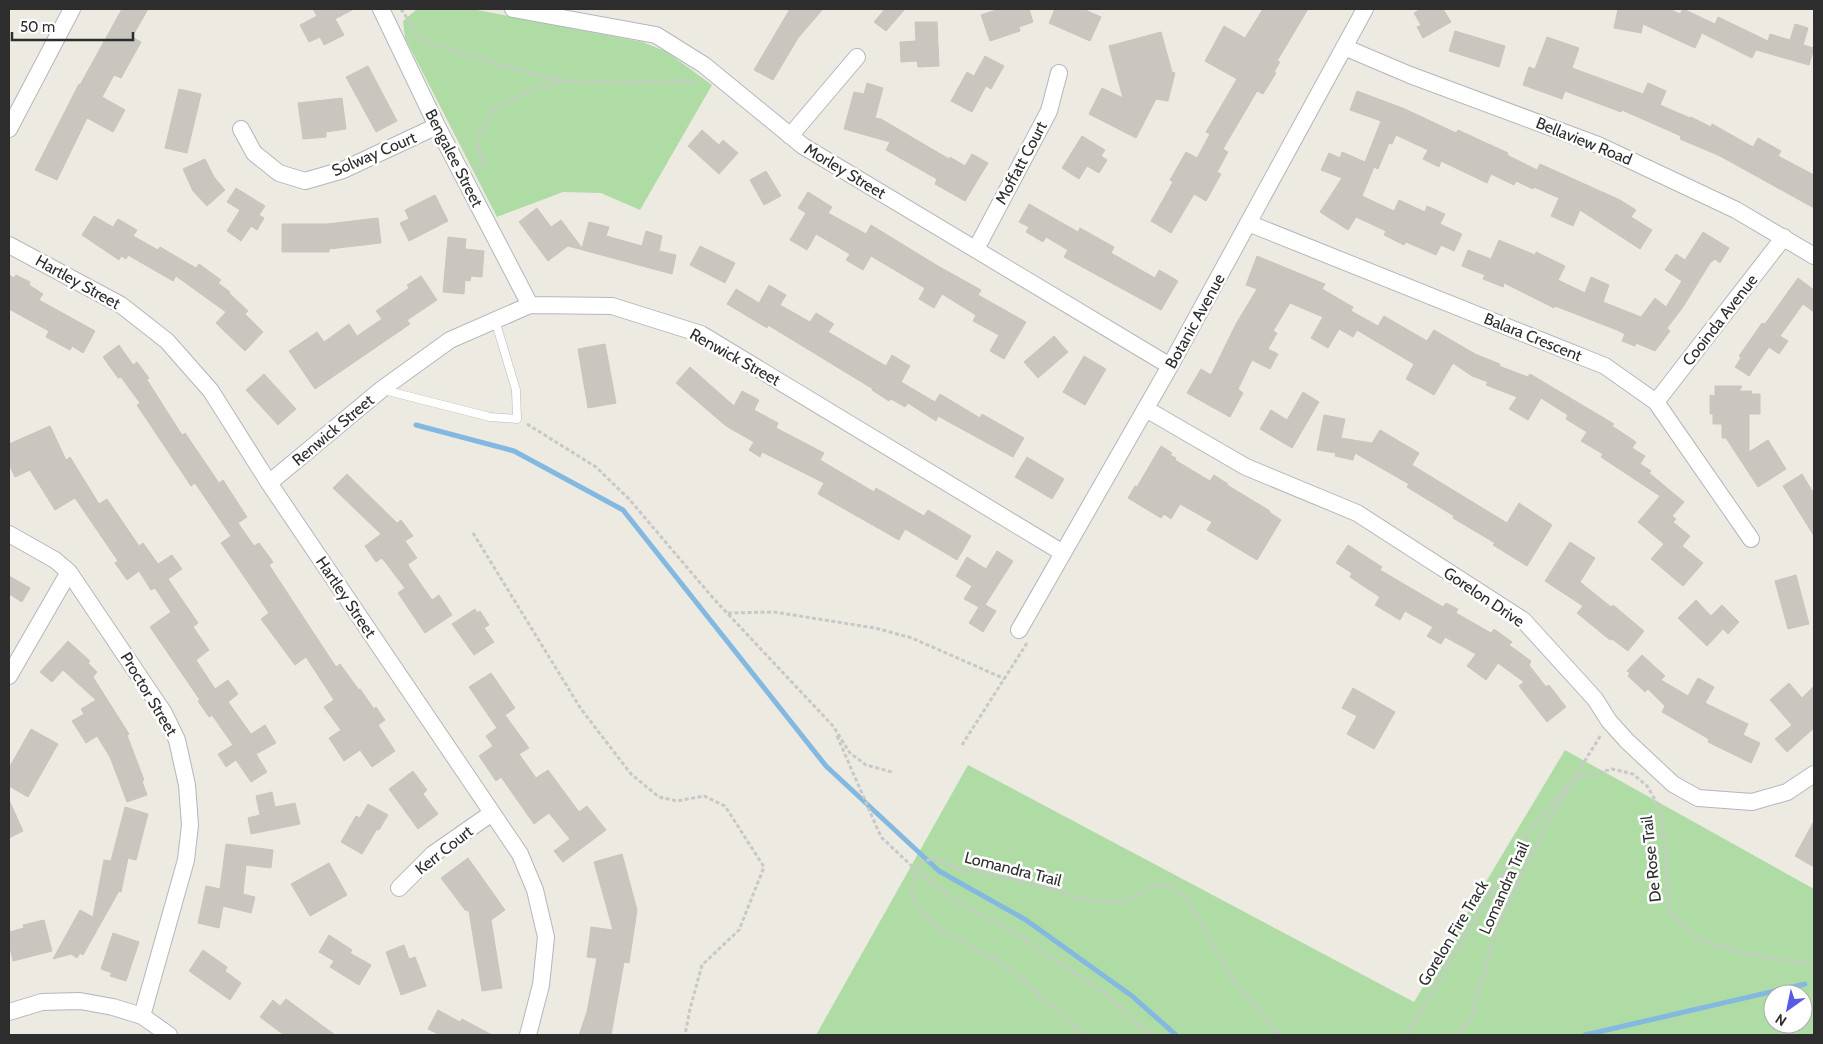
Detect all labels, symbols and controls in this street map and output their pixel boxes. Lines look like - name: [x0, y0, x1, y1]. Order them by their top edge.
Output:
- scale bar: [12, 10, 134, 42]
- text: 50 m: [20, 18, 55, 36]
- street label: Bengalee Street: [421, 106, 487, 211]
- street label: Bellaview Road: [1533, 113, 1635, 169]
- street label: Moffatt Court: [991, 118, 1051, 208]
- street label: Solway Court: [329, 127, 420, 180]
- street label: Morley Street: [801, 139, 890, 203]
- street label: Hartley Street: [32, 251, 124, 313]
- street label: Botanic Avenue: [1161, 270, 1229, 372]
- street label: Cooinda Avenue: [1679, 271, 1761, 369]
- street label: Balara Crescent: [1481, 309, 1585, 365]
- street label: Renwick Street: [686, 324, 784, 390]
- street label: Renwick Street: [288, 390, 378, 470]
- street label: Hartley Street: [312, 553, 380, 642]
- street label: Gorelon Drive: [1440, 563, 1528, 631]
- street label: Proctor Street: [117, 649, 182, 740]
- street label: De Rose Trail: [1637, 815, 1665, 903]
- street label: Kerr Court: [411, 821, 477, 878]
- street label: Lomandra Trail: [1475, 839, 1533, 937]
- street label: Lomandra Trail: [963, 848, 1064, 890]
- street label: Gorelon Fire Track: [1414, 876, 1492, 989]
- north arrow: [1763, 984, 1813, 1034]
- text: N: [1772, 1010, 1790, 1030]

